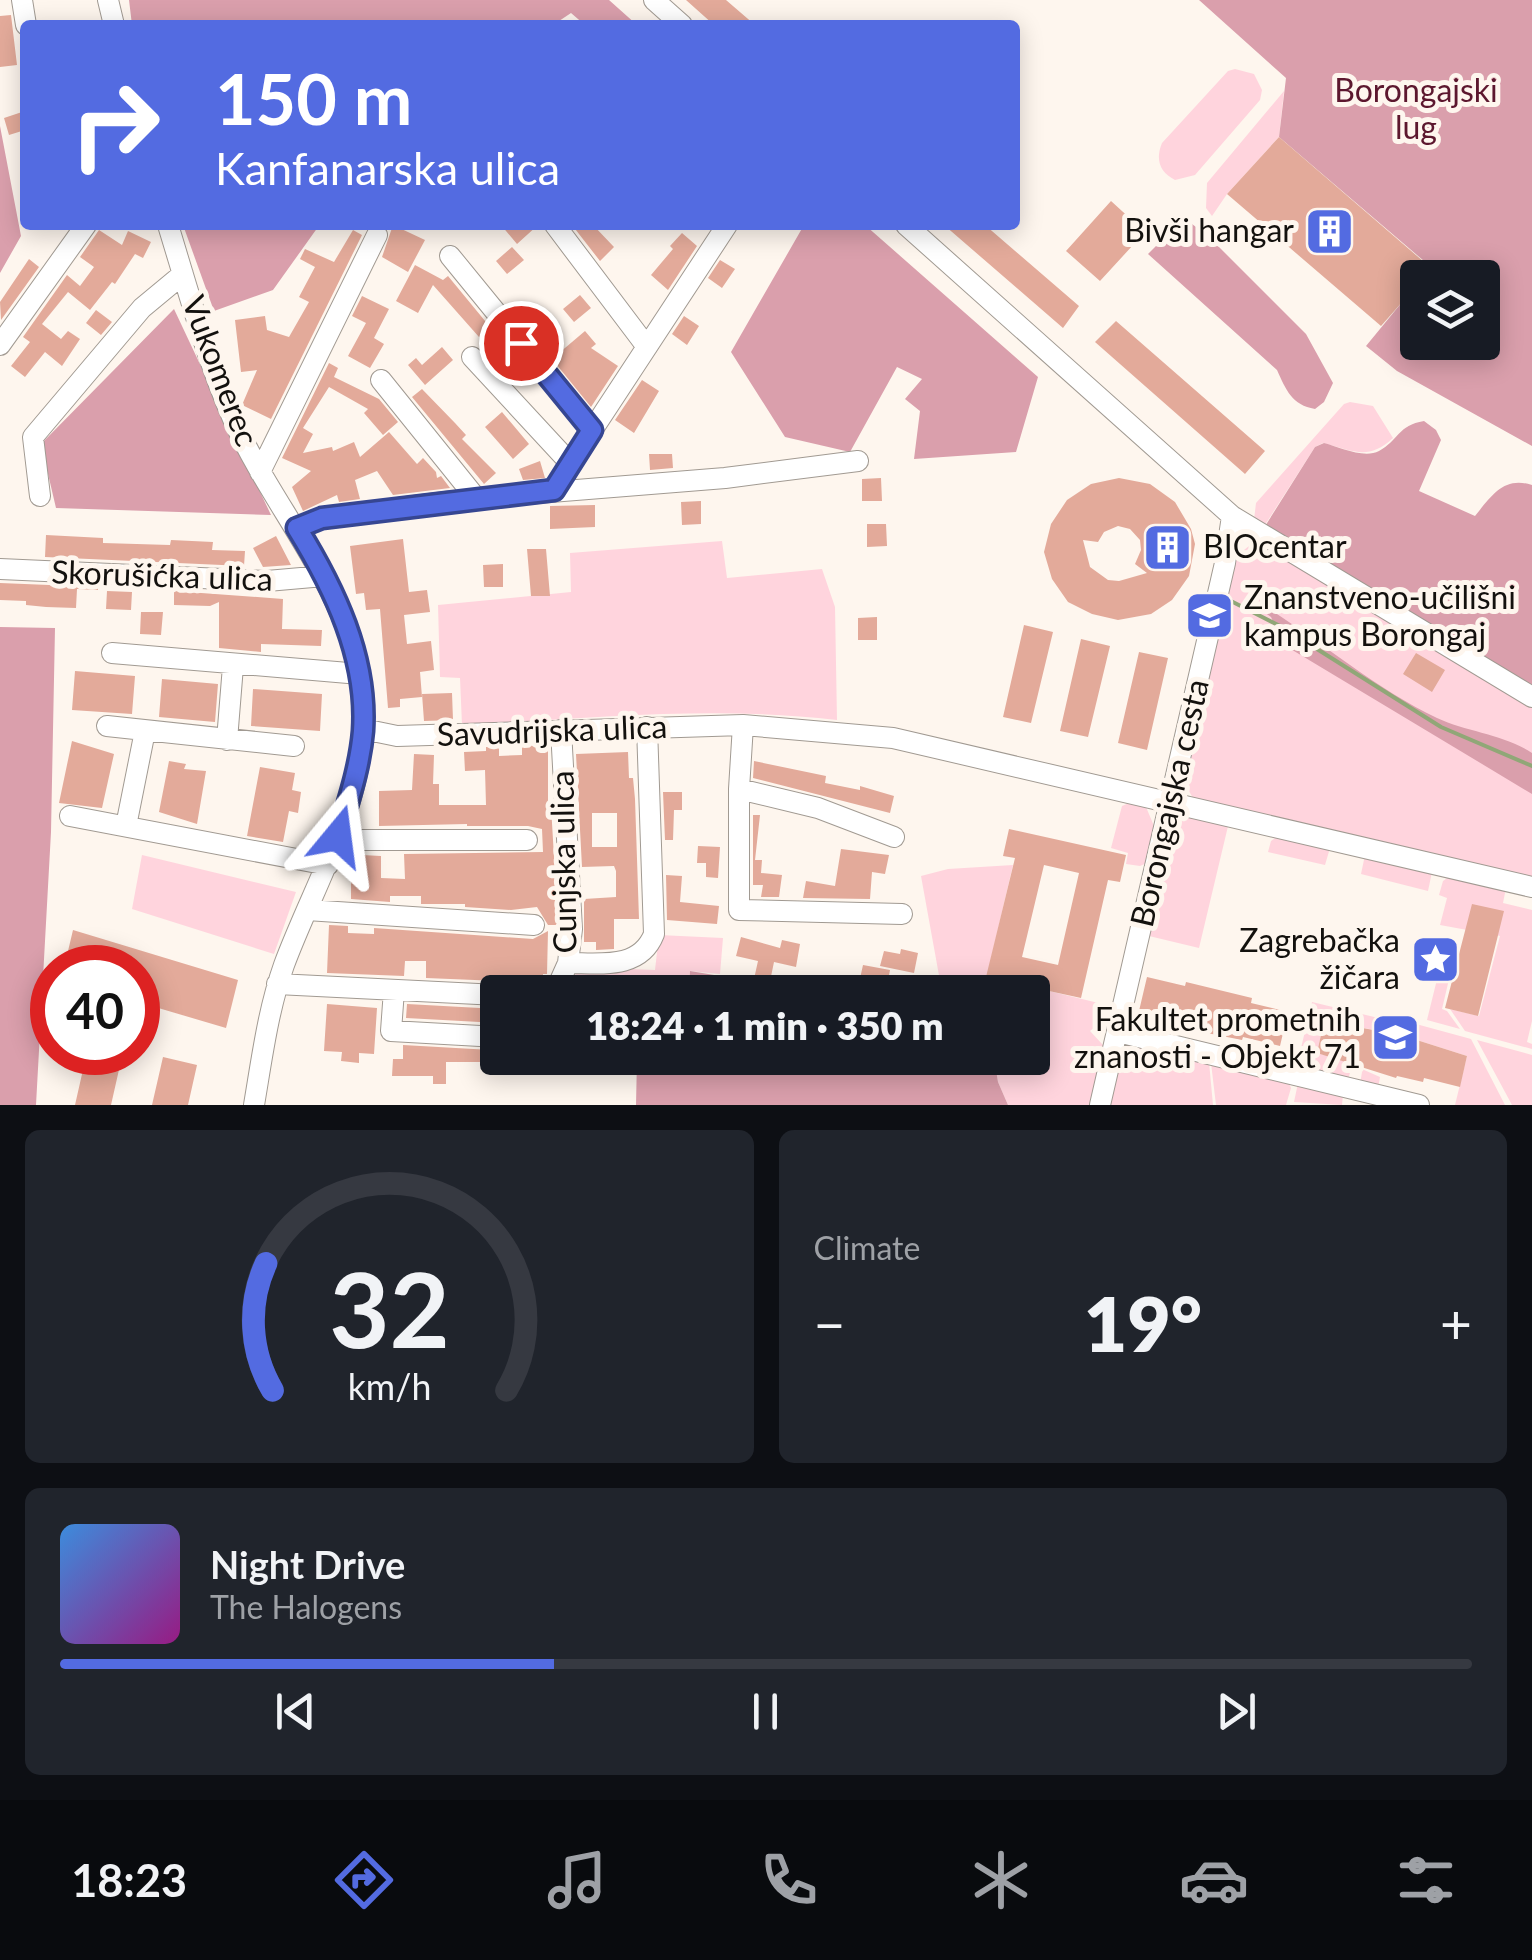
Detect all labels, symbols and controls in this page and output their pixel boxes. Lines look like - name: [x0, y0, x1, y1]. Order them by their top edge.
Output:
- text: 150 m: [215, 56, 412, 140]
- icon: right: [50, 60, 180, 190]
- park label: Borongajski lug: [1334, 70, 1498, 146]
- text: Kanfanarska ulica: [215, 141, 560, 195]
- building icon: Bivši hangar: [1303, 205, 1355, 257]
- place label: Bivši hangar: [1124, 210, 1294, 249]
- map controls: [1400, 260, 1500, 360]
- button: layers: [1400, 260, 1500, 360]
- street label: Vukomerec: [175, 290, 268, 451]
- pin: [479, 301, 564, 386]
- icon: arrive: [494, 316, 549, 371]
- building icon: BIOcentar: [1142, 521, 1194, 573]
- place label: BIOcentar: [1203, 526, 1347, 565]
- street label: Skorušićka ulica: [51, 551, 273, 598]
- place label: Znanstveno-učilišni kampus Borongaj: [1244, 577, 1516, 653]
- school or university icon: Znanstveno-učilišni kampus Borongaj: [1183, 590, 1235, 642]
- street label: Borongajska cesta: [1121, 675, 1216, 930]
- street label: Savudrijska ulica: [436, 706, 668, 753]
- street label: Cunjska ulica: [541, 770, 584, 954]
- position arrow: [286, 784, 390, 888]
- place label: Zagrebačka žičara: [1239, 920, 1400, 996]
- place icon: Zagrebačka žičara: [1409, 933, 1461, 985]
- speed limit sign: 40: [30, 945, 160, 1075]
- place label: Fakultet prometnih znanosti - Objekt 71: [1074, 999, 1361, 1075]
- text: 18:24 · 1 min · 350 m: [586, 1002, 944, 1048]
- school or university icon: Fakultet prometnih znanosti - Objekt 71: [1370, 1012, 1422, 1064]
- text: Climate: [814, 1228, 920, 1267]
- text: 32: [329, 1245, 450, 1370]
- text: 19°: [1084, 1278, 1202, 1368]
- text: −: [814, 1290, 845, 1356]
- text: +: [1440, 1290, 1472, 1356]
- text: km/h: [347, 1365, 431, 1408]
- text: Night Drive: [210, 1541, 405, 1587]
- text: The Halogens: [210, 1587, 402, 1626]
- icon: previous: [268, 1684, 323, 1739]
- icon: pause: [738, 1684, 793, 1739]
- icon: next: [1209, 1684, 1264, 1739]
- icon: directions: [329, 1845, 399, 1915]
- icon: music: [542, 1845, 612, 1915]
- icon: phone: [754, 1845, 824, 1915]
- icon: climate: [966, 1845, 1036, 1915]
- icon: car: [1179, 1845, 1249, 1915]
- icon: filters: [1391, 1845, 1461, 1915]
- text: 18:23: [71, 1853, 187, 1907]

